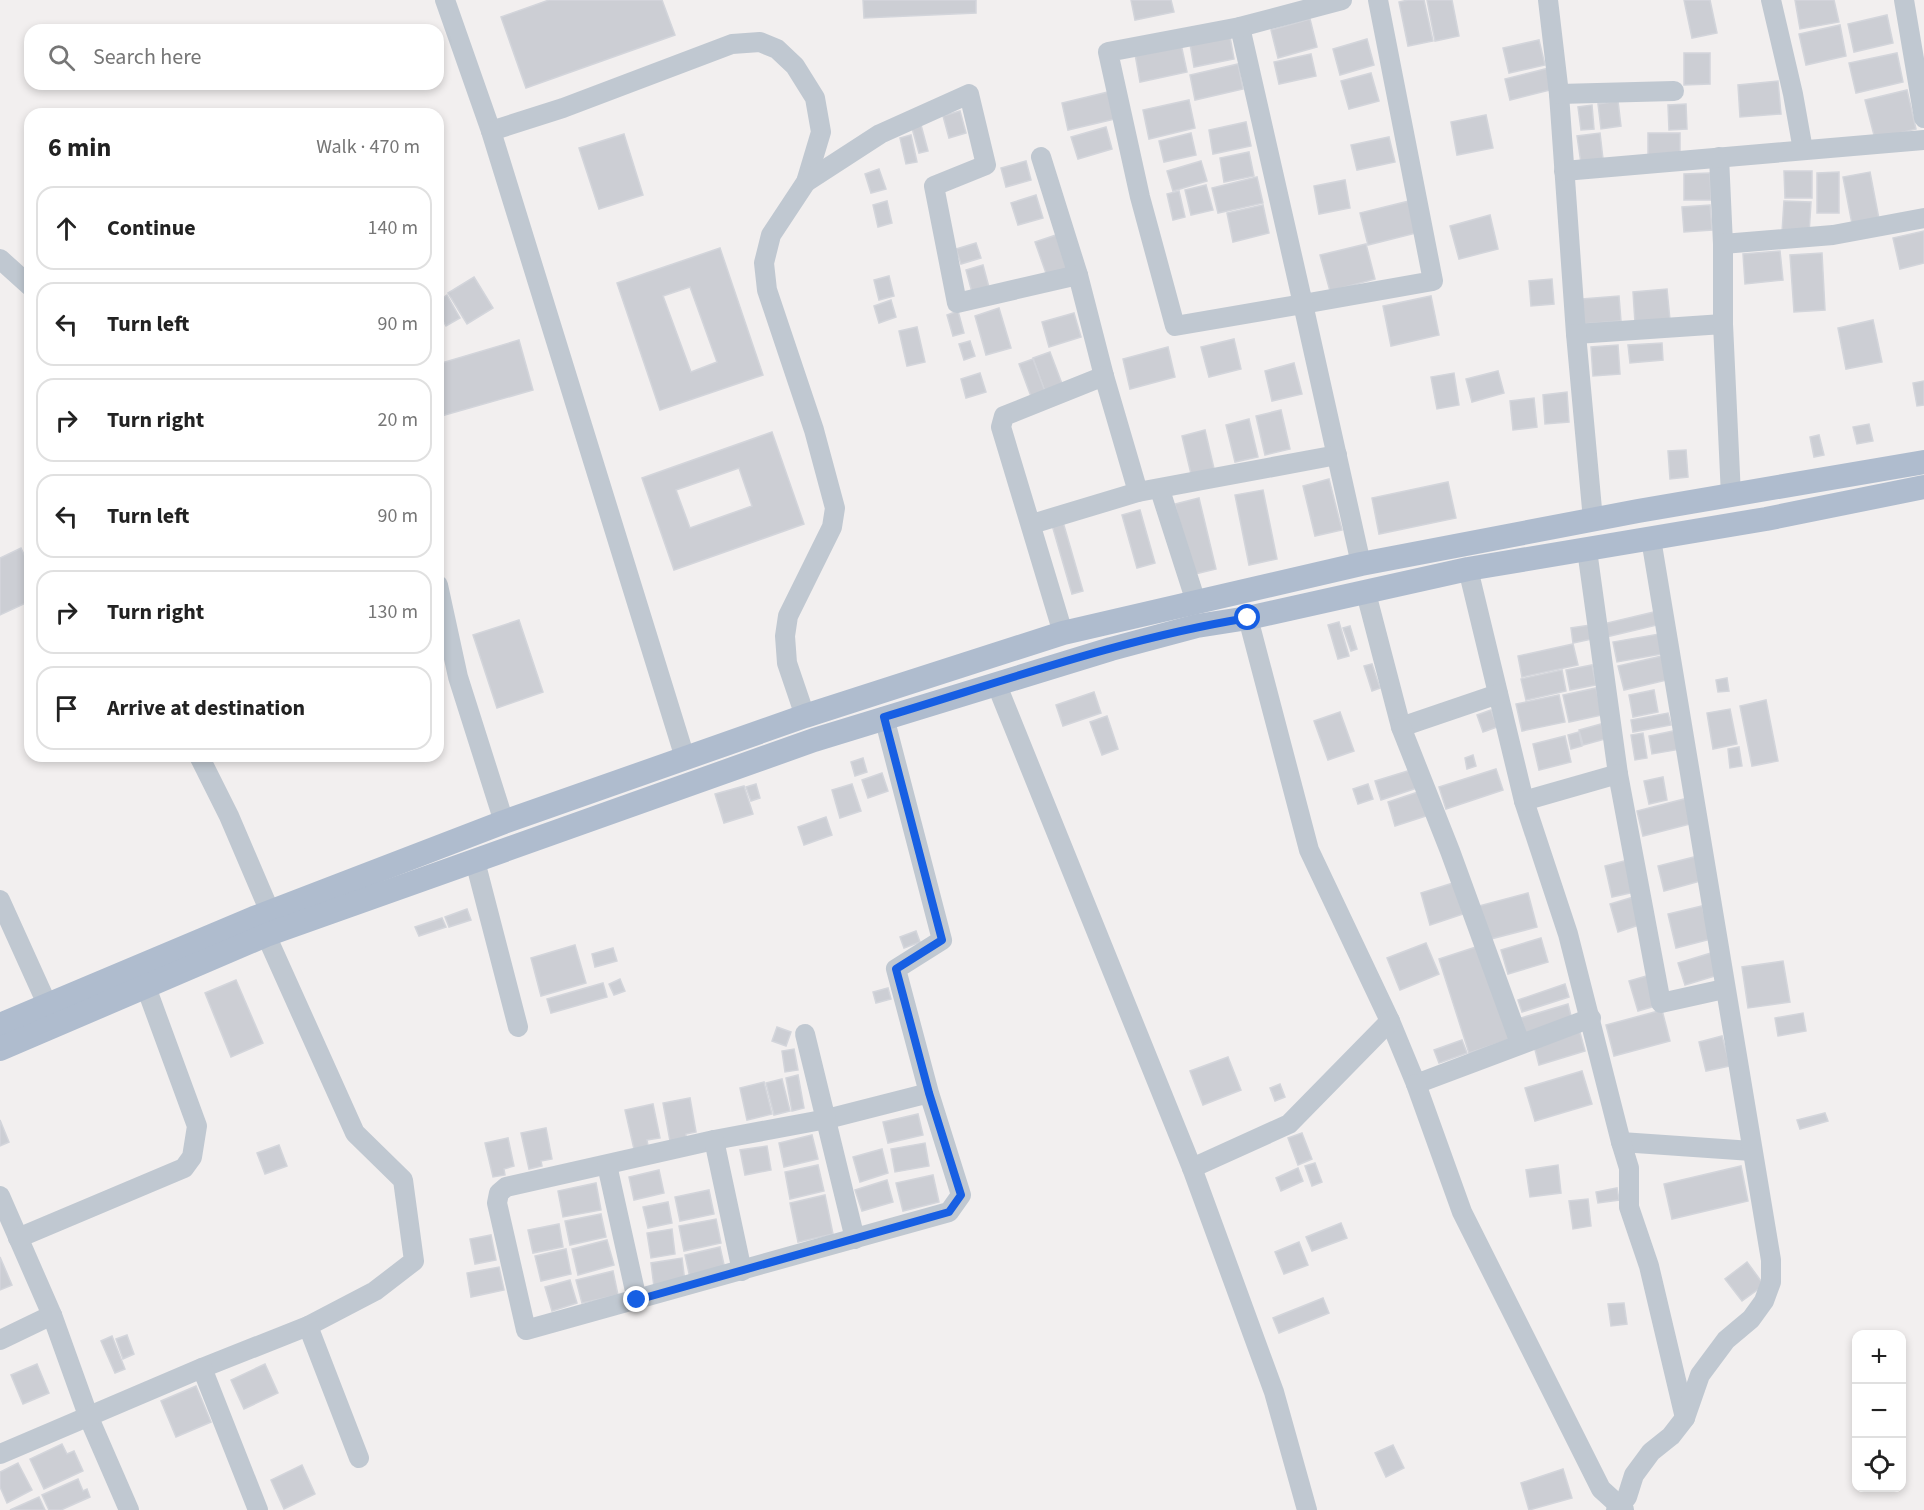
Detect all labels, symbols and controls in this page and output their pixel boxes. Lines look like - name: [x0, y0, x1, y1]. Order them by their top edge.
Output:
- search box: [24, 24, 444, 90]
- icon: search: [45, 41, 78, 74]
- text: Search here: [93, 41, 201, 73]
- text: 6 min: [48, 129, 111, 166]
- text: Walk · 470 m: [316, 133, 420, 161]
- icon: ahead: [50, 212, 83, 245]
- text: Continue: [107, 212, 196, 244]
- text: 140 m: [368, 214, 418, 242]
- icon: left: [50, 308, 83, 341]
- text: Turn left: [107, 308, 189, 340]
- text: 90 m: [378, 310, 418, 338]
- icon: right: [50, 404, 83, 437]
- text: Turn right: [107, 404, 204, 436]
- text: 20 m: [378, 406, 418, 434]
- icon: left: [50, 500, 83, 533]
- text: Turn left: [107, 500, 189, 532]
- text: 90 m: [378, 502, 418, 530]
- icon: right: [50, 596, 83, 629]
- text: Turn right: [107, 596, 204, 628]
- text: 130 m: [368, 598, 418, 626]
- route start: [1234, 604, 1260, 630]
- icon: arrive: [50, 692, 83, 725]
- text: Arrive at destination: [107, 692, 305, 724]
- route end: [623, 1286, 649, 1312]
- map controls: [1852, 1330, 1906, 1492]
- button: +: [1852, 1330, 1906, 1384]
- button: −: [1852, 1384, 1906, 1438]
- button: locate: [1852, 1438, 1906, 1492]

